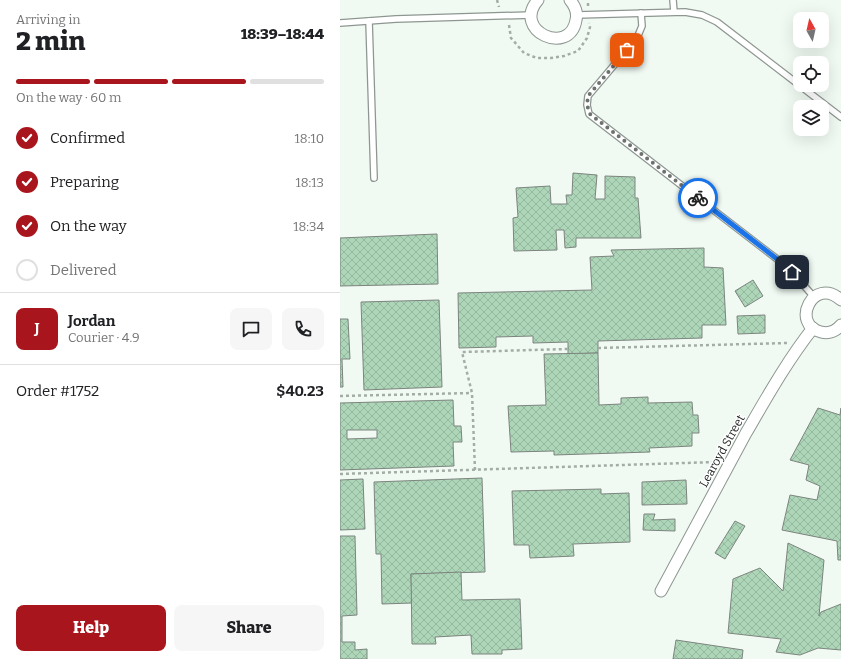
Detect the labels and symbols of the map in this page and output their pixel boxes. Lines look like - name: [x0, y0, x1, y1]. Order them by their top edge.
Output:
- north arrow: [793, 12, 829, 48]
- pin: [610, 33, 644, 67]
- courier: [678, 178, 718, 218]
- pin: [775, 255, 809, 289]
- street label: Learoyd Street: [696, 412, 748, 490]

